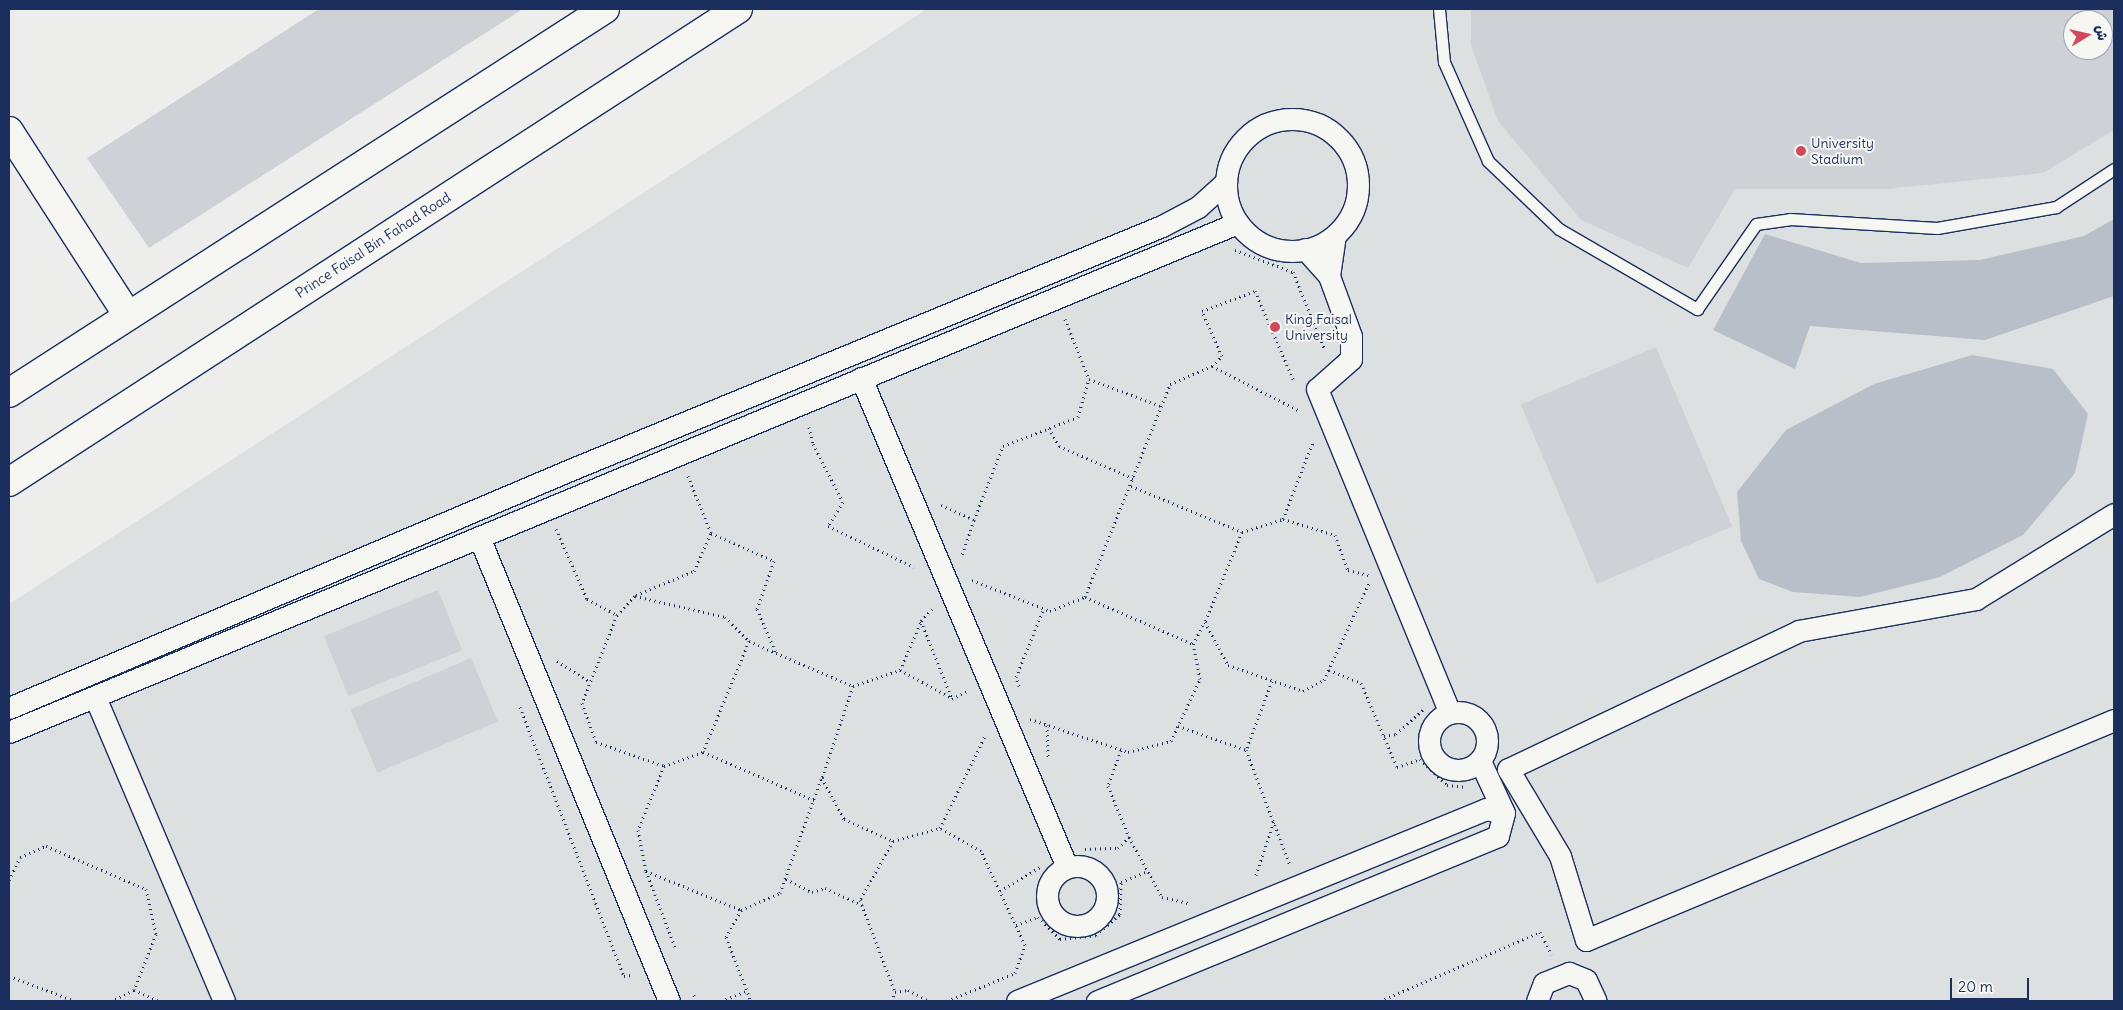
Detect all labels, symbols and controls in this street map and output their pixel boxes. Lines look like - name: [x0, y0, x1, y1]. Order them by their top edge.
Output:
- north arrow: [2063, 10, 2113, 60]
- text: ش: [2092, 24, 2112, 42]
- place label: University Stadium: [1811, 135, 1874, 168]
- marker: University Stadium: [1795, 145, 1807, 157]
- street label: Prince Faisal Bin Fahad Road: [292, 188, 454, 302]
- place label: King Faisal University: [1285, 311, 1352, 344]
- marker: King Faisal University: [1269, 321, 1281, 333]
- scale bar: [1953, 968, 2032, 1000]
- text: 20 m: [1958, 977, 1993, 996]

